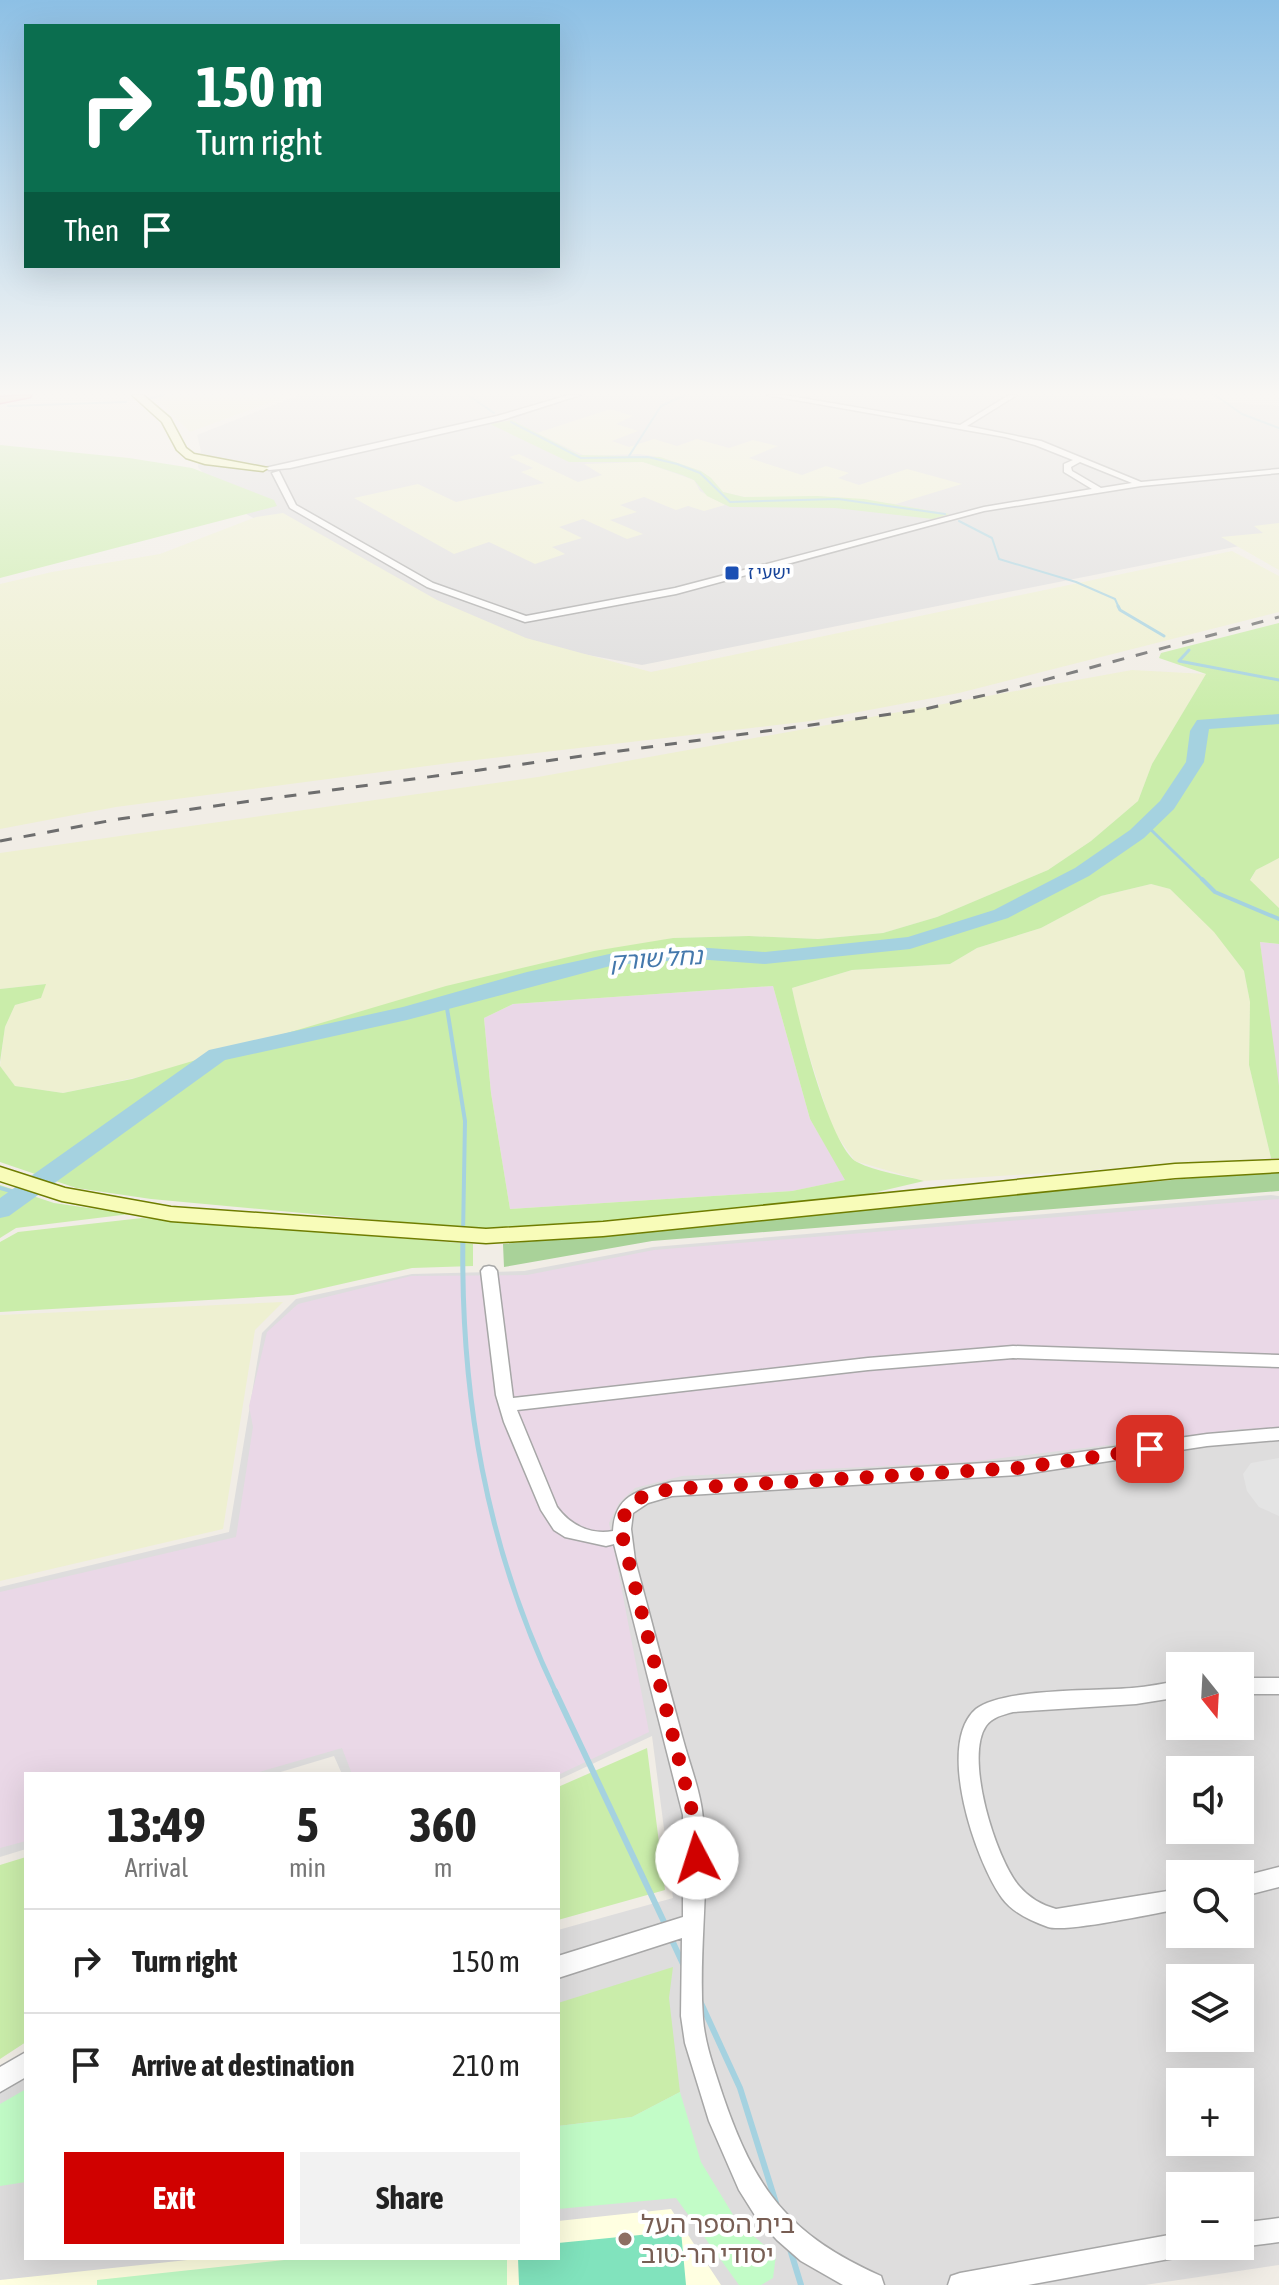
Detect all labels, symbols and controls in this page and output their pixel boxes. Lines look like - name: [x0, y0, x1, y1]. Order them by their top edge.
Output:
- text: 150 m: [196, 55, 323, 119]
- icon: right: [64, 56, 168, 160]
- text: Turn right: [196, 121, 323, 163]
- icon: arrive: [135, 208, 179, 252]
- text: Then: [64, 213, 119, 247]
- place label: ישעי ז: [748, 562, 791, 583]
- marker: ישעי ז: [723, 564, 741, 582]
- water label: נחל שורק: [609, 942, 705, 975]
- pin: [1116, 1415, 1184, 1483]
- icon: arrive: [1128, 1427, 1172, 1471]
- north arrow: [1166, 1652, 1254, 1740]
- map controls: [1166, 1652, 1254, 2260]
- button: sound: [1166, 1756, 1254, 1844]
- text: 13:49: [107, 1797, 206, 1852]
- text: 5: [296, 1797, 319, 1852]
- text: 360: [409, 1797, 477, 1852]
- position arrow: [655, 1816, 739, 1900]
- text: Arrival: [125, 1853, 188, 1883]
- text: min: [289, 1853, 326, 1883]
- text: m: [434, 1853, 452, 1883]
- button: search: [1166, 1860, 1254, 1948]
- icon: right: [64, 1939, 108, 1983]
- text: Turn right: [132, 1944, 238, 1978]
- text: 150 m: [452, 1944, 520, 1978]
- button: layers: [1166, 1964, 1254, 2052]
- icon: arrive: [64, 2043, 108, 2087]
- text: Arrive at destination: [132, 2048, 354, 2082]
- text: 210 m: [452, 2048, 520, 2082]
- button: +: [1166, 2068, 1254, 2156]
- button: Exit: [64, 2152, 284, 2244]
- button: Share: [300, 2152, 520, 2244]
- button: −: [1166, 2172, 1254, 2260]
- place label: בית הספר העל יסודי הר-טוב: [641, 2209, 795, 2269]
- marker: בית הספר העל יסודי הר-טוב: [616, 2230, 634, 2248]

